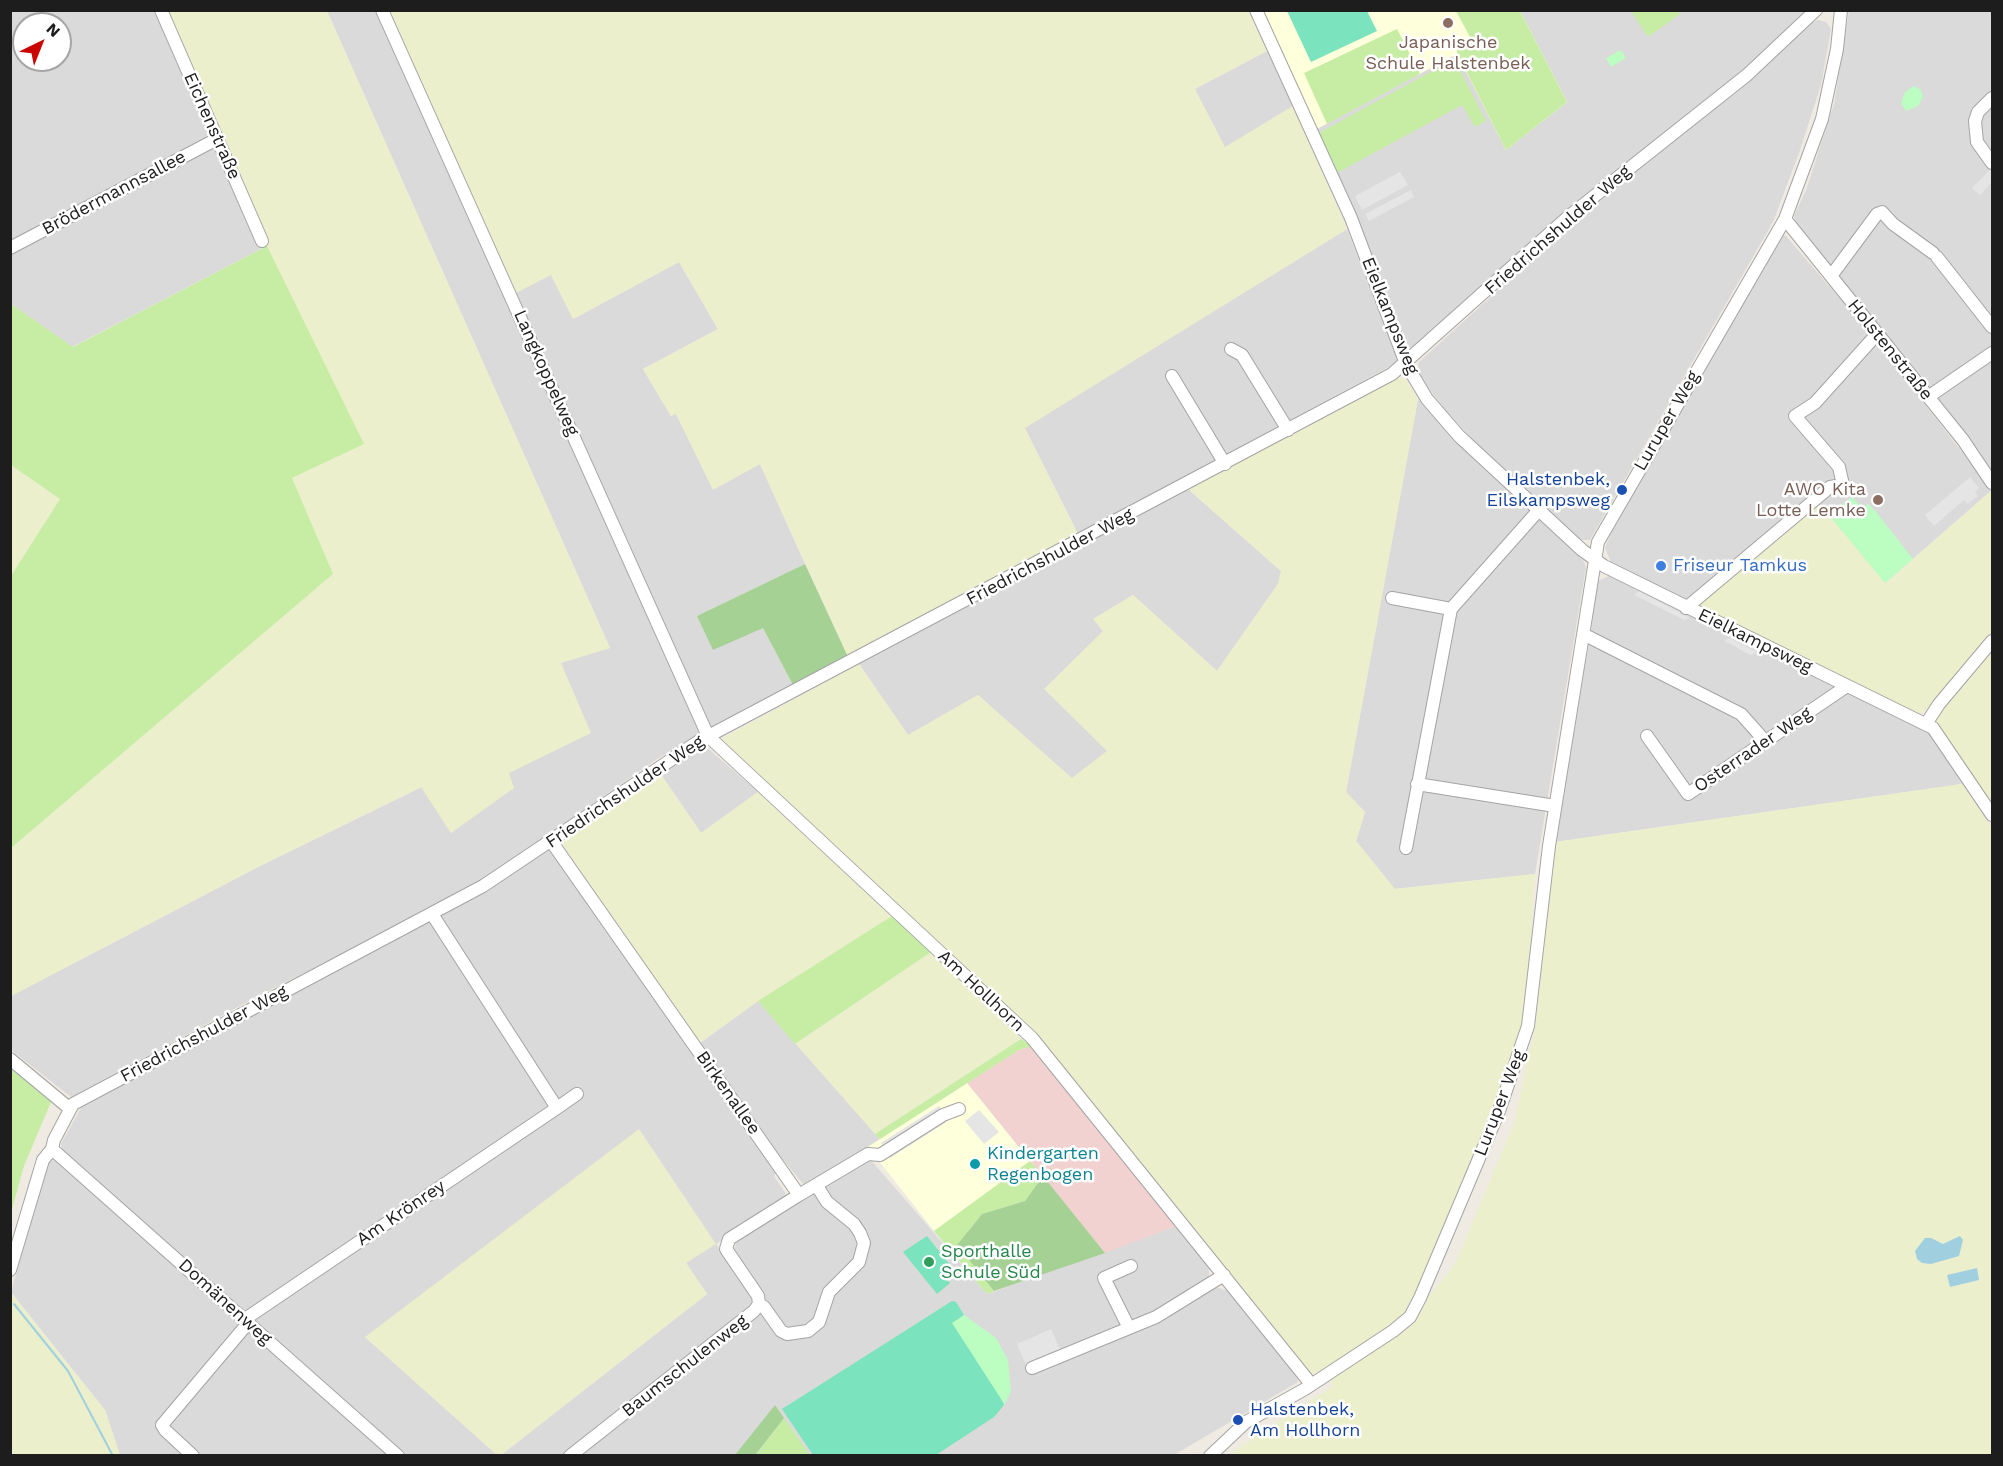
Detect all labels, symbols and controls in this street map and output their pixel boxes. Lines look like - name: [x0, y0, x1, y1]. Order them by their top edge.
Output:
- north arrow: [12, 12, 72, 72]
- marker: Japanische Schule Halstenbek: [1441, 16, 1455, 30]
- text: N: [42, 19, 64, 41]
- place label: Japanische Schule Halstenbek: [1365, 32, 1531, 74]
- street label: Eichenstraße: [179, 69, 245, 183]
- street label: Brödermannsallee: [38, 146, 190, 240]
- street label: Friedrichshulder Weg: [1481, 161, 1635, 299]
- street label: Eielkampsweg: [1357, 254, 1423, 378]
- street label: Holstenstraße: [1843, 295, 1937, 405]
- street label: Langkoppelweg: [509, 307, 583, 439]
- street label: Luruper Weg: [1630, 367, 1704, 475]
- place label: Halstenbek, Eilskampsweg: [1486, 469, 1610, 512]
- place label: AWO Kita Lotte Lemke: [1756, 479, 1866, 522]
- marker: Halstenbek, Eilskampsweg: [1615, 483, 1629, 497]
- marker: AWO Kita Lotte Lemke: [1871, 493, 1885, 507]
- street label: Friedrichshulder Weg: [963, 504, 1137, 610]
- place label: Friseur Tamkus: [1673, 555, 1807, 577]
- marker: Friseur Tamkus: [1654, 559, 1668, 573]
- street label: Eielkampsweg: [1694, 604, 1816, 678]
- street label: Osterrader Weg: [1690, 703, 1816, 797]
- street label: Friedrichshulder Weg: [542, 731, 708, 853]
- street label: Am Hollhorn: [933, 945, 1029, 1037]
- street label: Friedrichshulder Weg: [117, 981, 291, 1087]
- street label: Birkenallee: [691, 1047, 765, 1139]
- street label: Luruper Weg: [1470, 1047, 1530, 1159]
- place label: Kindergarten Regenbogen: [987, 1143, 1099, 1186]
- marker: Kindergarten Regenbogen: [968, 1157, 982, 1171]
- street label: Am Krönrey: [353, 1175, 449, 1251]
- place label: Sporthalle Schule Süd: [941, 1241, 1041, 1284]
- street label: Domänenweg: [174, 1254, 276, 1350]
- marker: Sporthalle Schule Süd: [922, 1255, 936, 1269]
- street label: Baumschulenweg: [618, 1310, 752, 1422]
- place label: Halstenbek, Am Hollhorn: [1250, 1399, 1360, 1442]
- marker: Halstenbek, Am Hollhorn: [1231, 1413, 1245, 1427]

